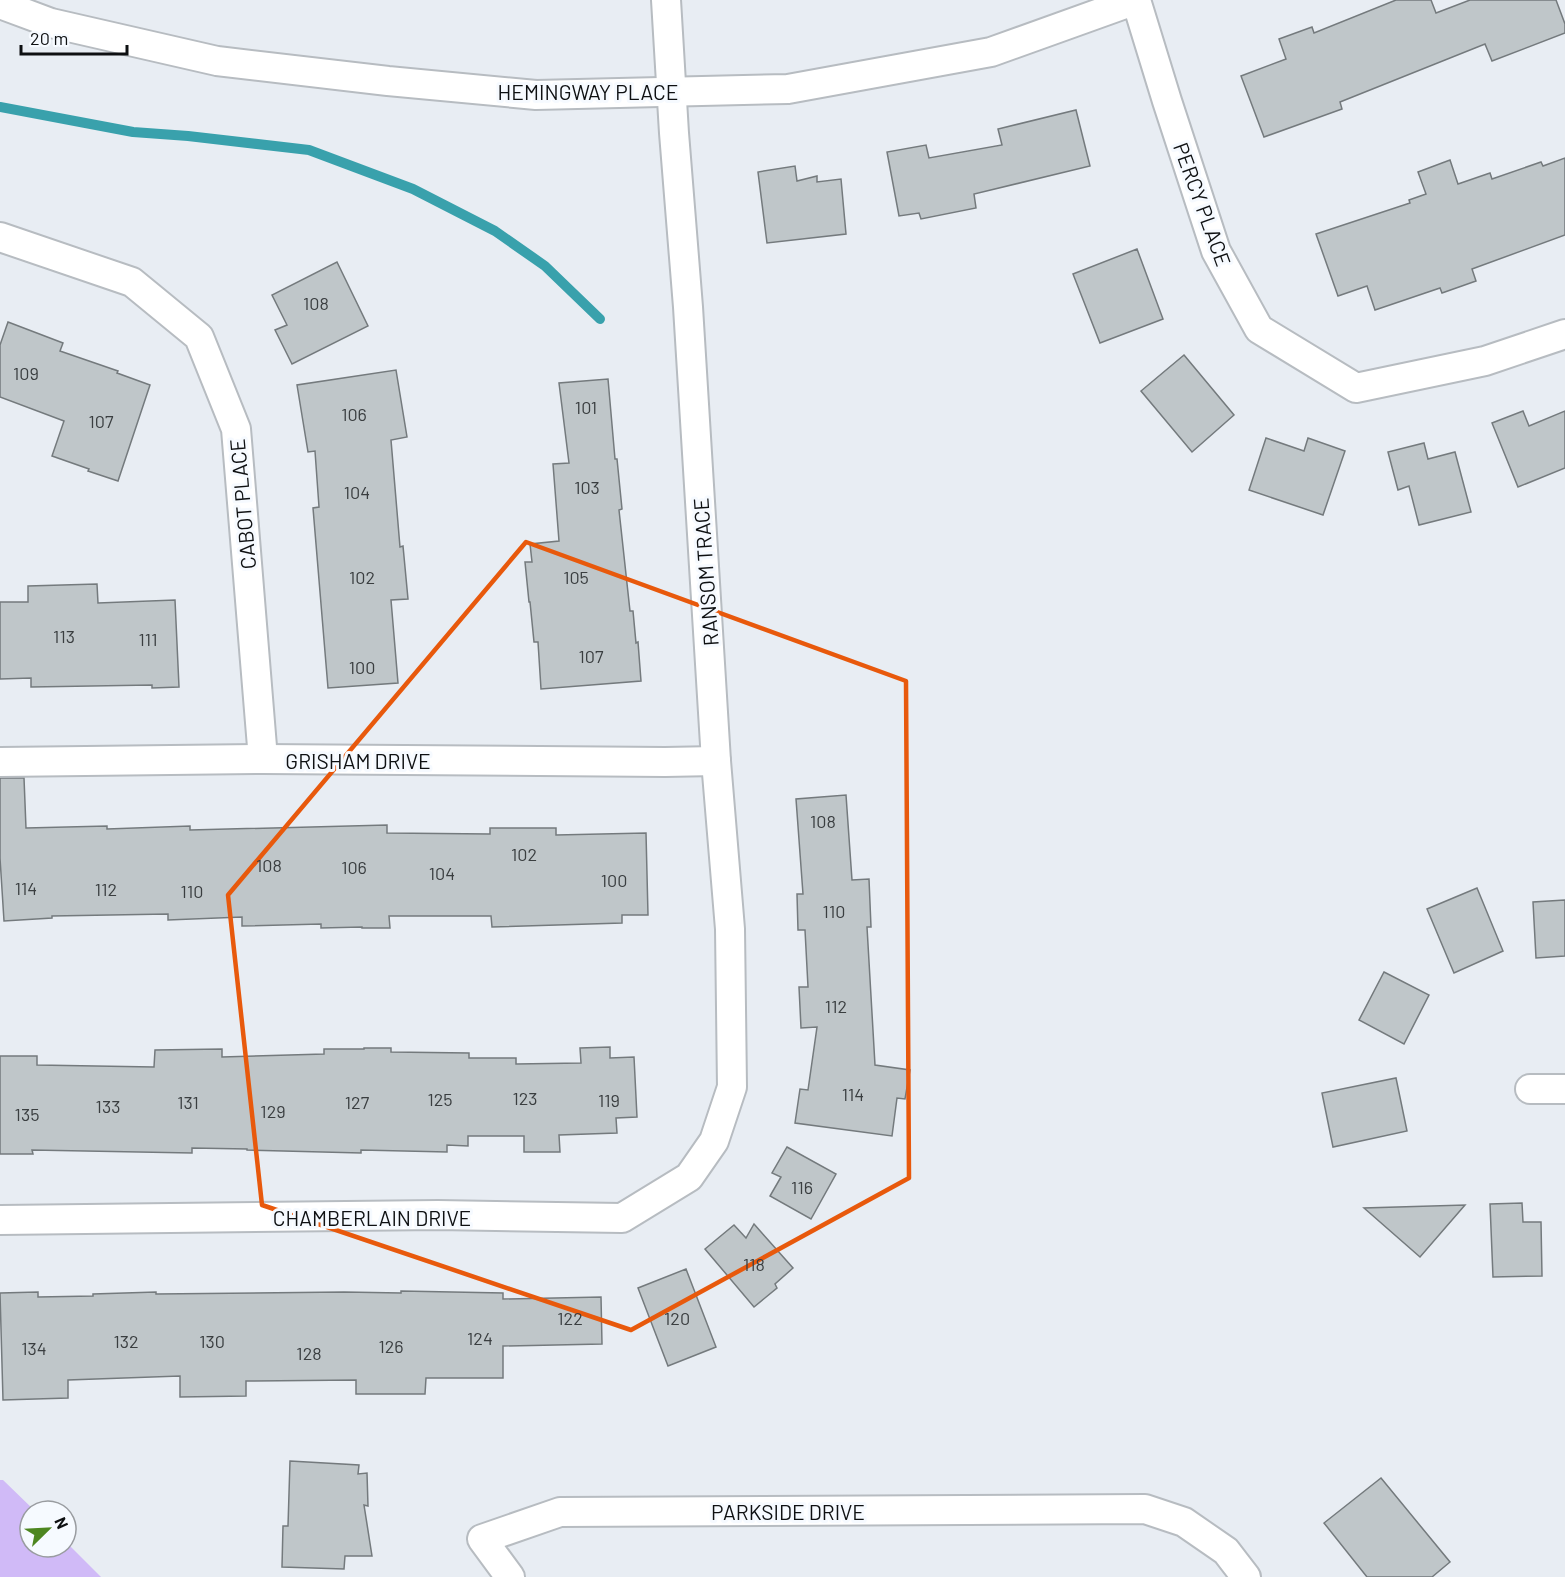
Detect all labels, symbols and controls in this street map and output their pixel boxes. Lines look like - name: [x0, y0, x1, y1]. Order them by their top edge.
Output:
- scale bar: [21, 18, 128, 56]
- text: 20 m: [30, 27, 68, 49]
- street label: HEMINGWAY PLACE: [498, 79, 678, 104]
- street label: PERCY PLACE: [1169, 139, 1237, 269]
- house number: 108: [303, 292, 329, 314]
- house number: 109: [13, 362, 39, 384]
- house number: 101: [575, 396, 597, 418]
- house number: 106: [341, 403, 367, 425]
- house number: 107: [89, 410, 114, 432]
- street label: CABOT PLACE: [224, 438, 260, 570]
- house number: 103: [574, 476, 600, 498]
- house number: 104: [344, 481, 370, 503]
- street label: RANSOM TRACE: [687, 497, 723, 647]
- house number: 102: [349, 566, 375, 588]
- house number: 105: [563, 566, 589, 588]
- house number: 113: [53, 625, 75, 647]
- house number: 111: [138, 628, 158, 650]
- house number: 107: [579, 645, 604, 667]
- house number: 100: [349, 656, 375, 678]
- street label: GRISHAM DRIVE: [285, 748, 431, 773]
- house number: 108: [810, 810, 836, 832]
- house number: 102: [511, 843, 537, 865]
- house number: 108: [256, 854, 282, 876]
- house number: 106: [341, 856, 367, 878]
- house number: 104: [429, 862, 455, 884]
- house number: 100: [601, 869, 627, 891]
- house number: 114: [15, 877, 37, 899]
- house number: 112: [95, 878, 117, 900]
- house number: 110: [181, 880, 203, 902]
- house number: 110: [823, 900, 845, 922]
- house number: 112: [825, 995, 847, 1017]
- house number: 114: [842, 1083, 864, 1105]
- house number: 123: [512, 1087, 538, 1109]
- house number: 125: [427, 1088, 453, 1110]
- house number: 119: [598, 1089, 620, 1111]
- house number: 131: [177, 1091, 199, 1113]
- house number: 127: [345, 1091, 370, 1113]
- house number: 133: [96, 1095, 120, 1117]
- house number: 129: [260, 1100, 286, 1122]
- house number: 135: [15, 1103, 39, 1125]
- house number: 116: [791, 1176, 813, 1198]
- street label: CHAMBERLAIN DRIVE: [273, 1205, 471, 1230]
- house number: 118: [743, 1253, 765, 1275]
- house number: 122: [557, 1307, 583, 1329]
- house number: 120: [664, 1307, 690, 1329]
- house number: 124: [467, 1327, 493, 1349]
- house number: 132: [113, 1330, 139, 1352]
- house number: 130: [199, 1330, 225, 1352]
- house number: 126: [378, 1335, 404, 1357]
- house number: 134: [21, 1337, 47, 1359]
- house number: 128: [296, 1342, 322, 1364]
- north arrow: [18, 1499, 78, 1559]
- street label: PARKSIDE DRIVE: [711, 1499, 865, 1524]
- text: N: [51, 1514, 73, 1531]

